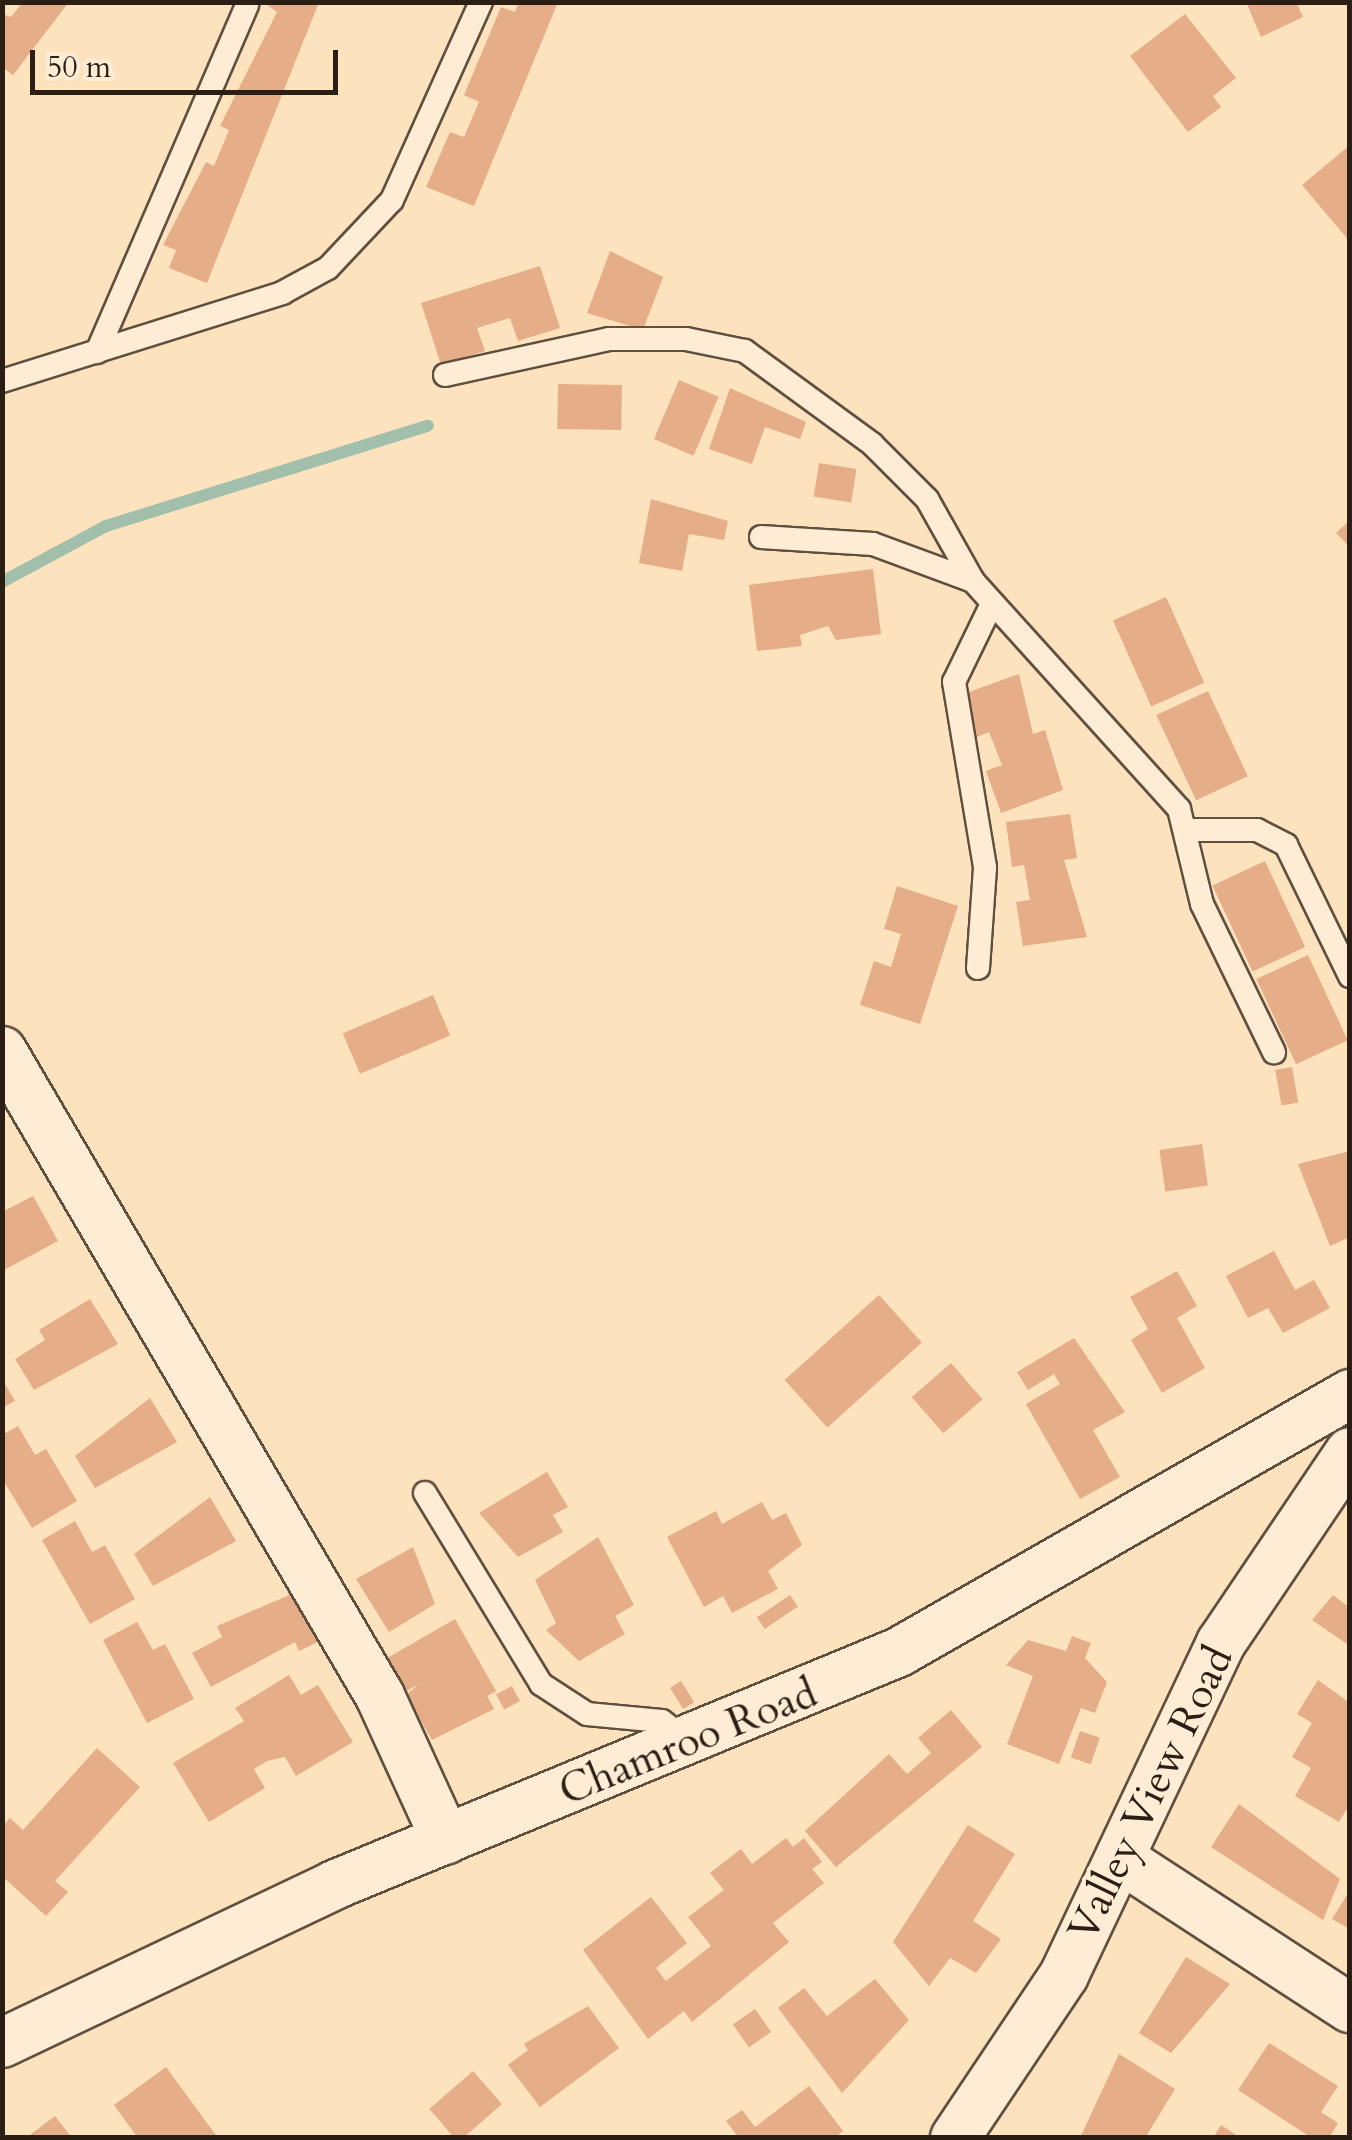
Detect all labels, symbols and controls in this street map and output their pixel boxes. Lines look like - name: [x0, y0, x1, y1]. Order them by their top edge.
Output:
- scale bar: [35, 30, 342, 92]
- text: 50 m: [47, 47, 111, 88]
- street label: Valley View Road: [1058, 1638, 1244, 1950]
- street label: Chamroo Road: [552, 1667, 824, 1817]

